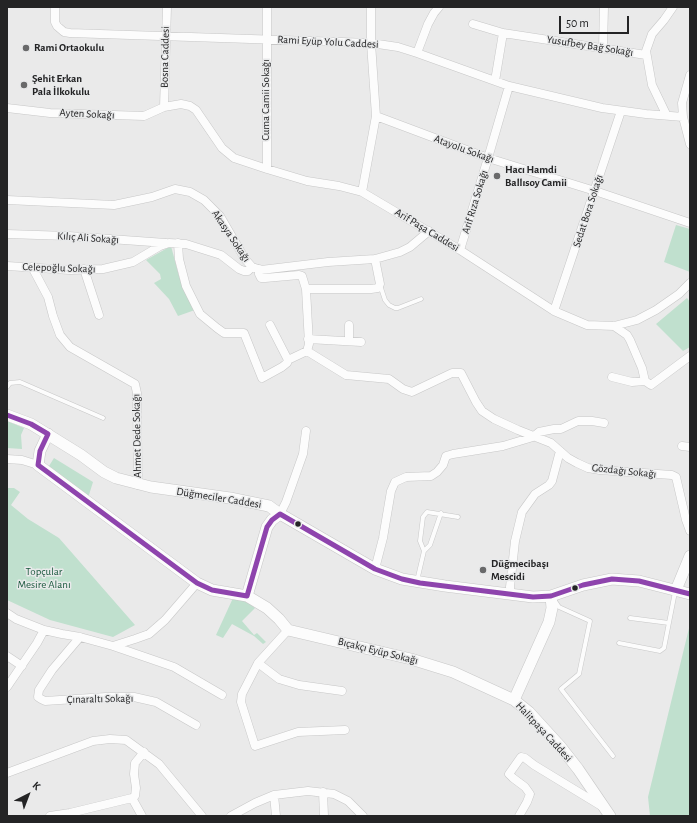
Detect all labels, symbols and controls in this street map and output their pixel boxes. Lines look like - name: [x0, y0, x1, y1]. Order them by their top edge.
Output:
- scale bar: [561, 8, 631, 34]
- text: 50 m: [566, 17, 589, 29]
- street label: Bosna Caddesi: [158, 26, 172, 88]
- street label: Rami Eyüp Yolu Caddesi: [277, 33, 379, 51]
- street label: Yusufbey Bağ Sokağı: [546, 33, 634, 59]
- place label: Rami Ortaokulu: [34, 41, 104, 55]
- marker: Rami Ortaokulu: [21, 43, 31, 53]
- street label: Cuma Camii Sokağı: [259, 59, 273, 141]
- place label: Şehit Erkan Pala İlkokulu: [32, 72, 90, 98]
- marker: Şehit Erkan Pala İlkokulu: [19, 80, 29, 90]
- street label: Ayten Sokağı: [59, 106, 115, 122]
- street label: Atayolu Sokağı: [432, 132, 496, 166]
- place label: Hacı Hamdi Ballısoy Camii: [505, 163, 567, 189]
- street label: Arif Rıza Sokağı: [459, 168, 491, 236]
- marker: Hacı Hamdi Ballısoy Camii: [492, 171, 502, 181]
- street label: Sedat Bora Sokağı: [570, 173, 606, 249]
- street label: Arif Paşa Caddesi: [392, 206, 462, 254]
- street label: Akasya Sokağı: [209, 207, 253, 265]
- street label: Kılıç Ali Sokağı: [57, 229, 119, 247]
- street label: Celepoğlu Sokağı: [22, 260, 96, 276]
- street label: Ahmet Dede Sokağı: [130, 394, 144, 478]
- street label: Gözdağı Sokağı: [591, 461, 657, 481]
- street label: Düğmeciler Caddesi: [176, 485, 262, 511]
- unlabelled marker: [293, 519, 303, 529]
- place label: Düğmecibaşı Mescidi: [491, 557, 549, 583]
- park label: Topçular Mesire Alanı: [17, 565, 71, 591]
- marker: Düğmecibaşı Mescidi: [478, 565, 488, 575]
- unlabelled marker: [570, 583, 580, 593]
- street label: Bıçakçı Eyüp Sokağı: [336, 635, 420, 667]
- street label: Çınaraltı Sokağı: [67, 692, 133, 706]
- street label: Halitpaşa Caddesi: [513, 699, 575, 765]
- north arrow: [8, 775, 48, 815]
- text: K: [30, 779, 42, 792]

